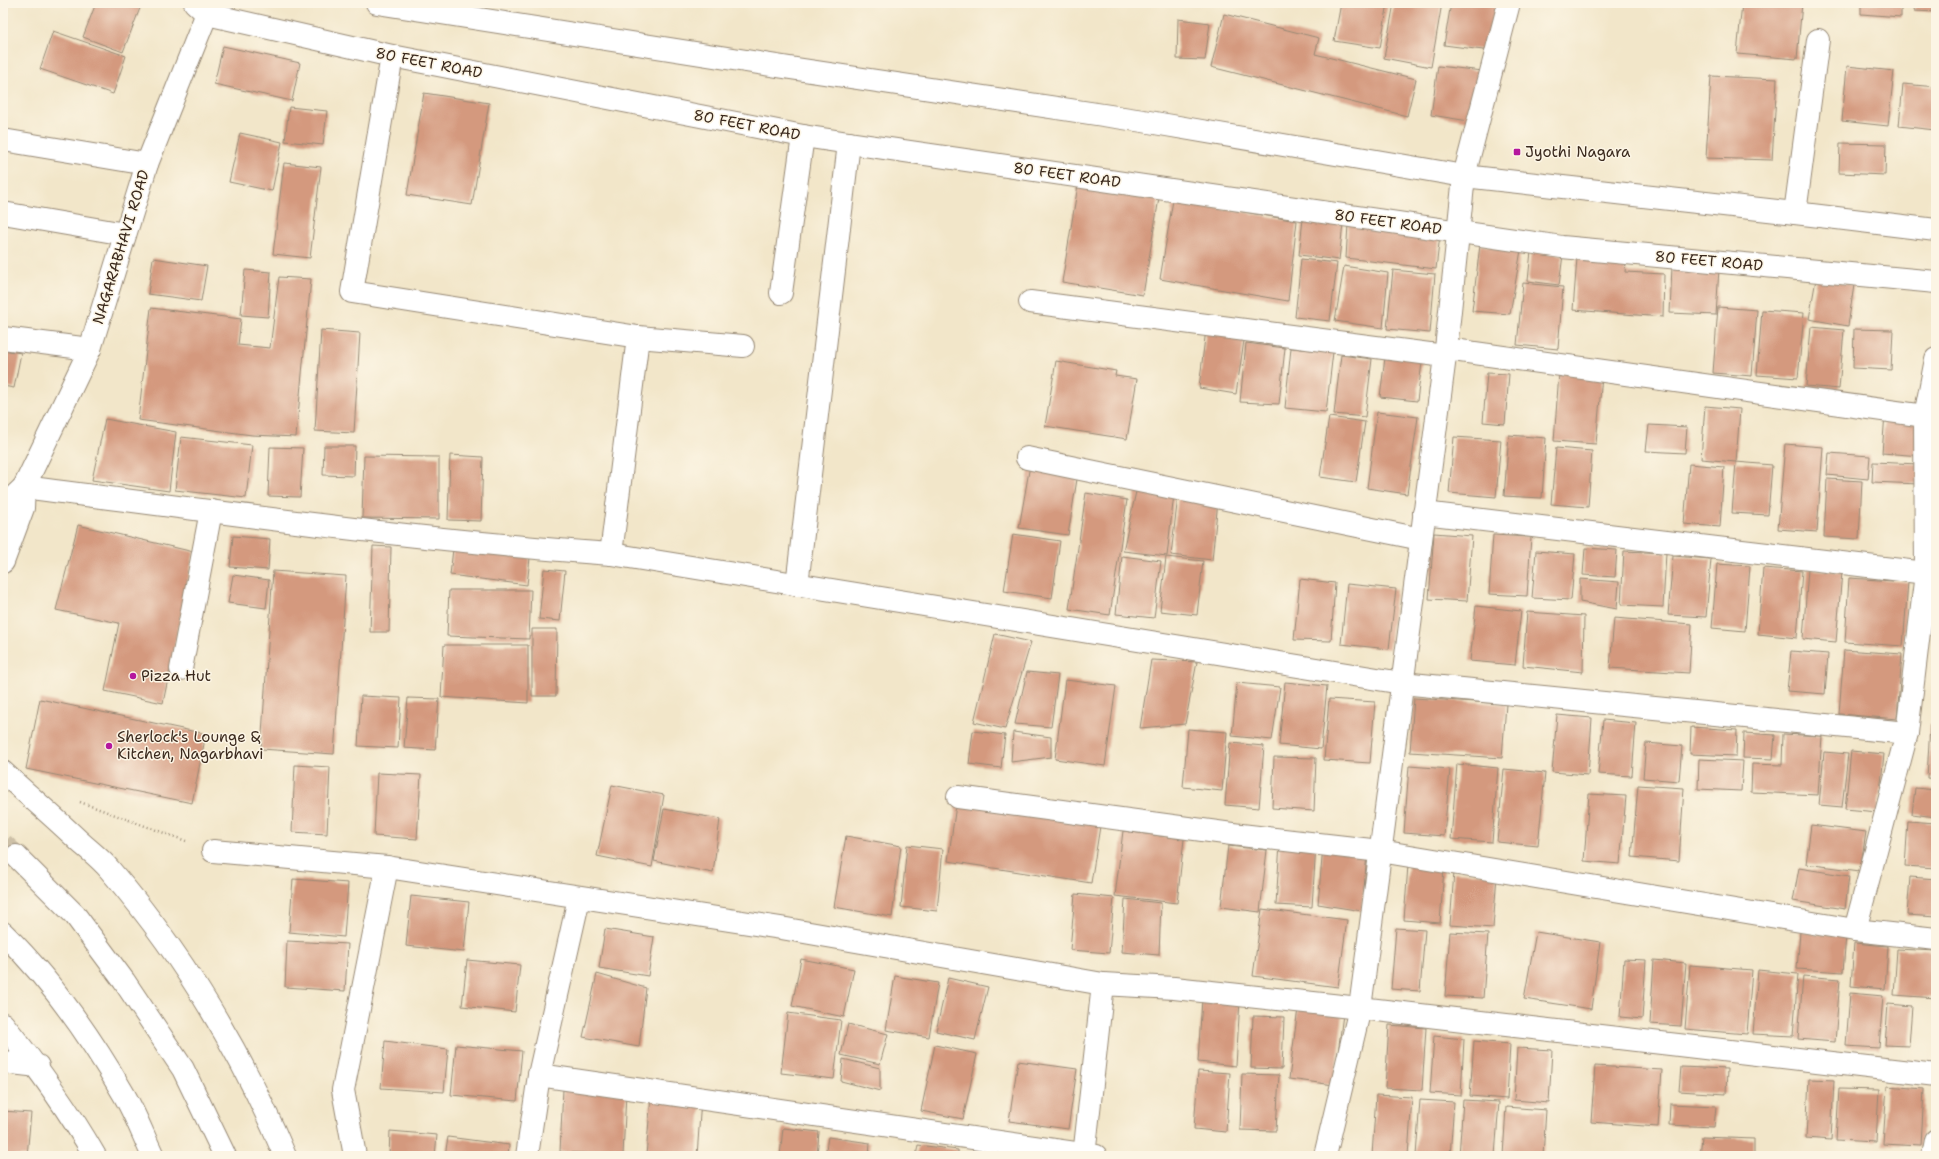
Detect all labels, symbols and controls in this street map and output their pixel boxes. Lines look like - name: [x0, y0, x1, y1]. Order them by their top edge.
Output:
- street label: 80 FEET ROAD: [374, 43, 484, 83]
- street label: 80 FEET ROAD: [692, 105, 802, 145]
- place label: Jyothi Nagara: [1525, 142, 1631, 162]
- marker: Jyothi Nagara: [1512, 147, 1522, 157]
- street label: 80 FEET ROAD: [1012, 158, 1122, 192]
- street label: NAGARABHAVI ROAD: [88, 167, 154, 327]
- street label: 80 FEET ROAD: [1333, 205, 1443, 239]
- street label: 80 FEET ROAD: [1654, 246, 1764, 276]
- place label: Pizza Hut: [141, 666, 211, 686]
- marker: Pizza Hut: [128, 671, 138, 681]
- place label: Sherlock's Lounge & Kitchen, Nagarbhavi: [117, 727, 264, 764]
- marker: Sherlock's Lounge & Kitchen, Nagarbhavi: [104, 741, 114, 751]

